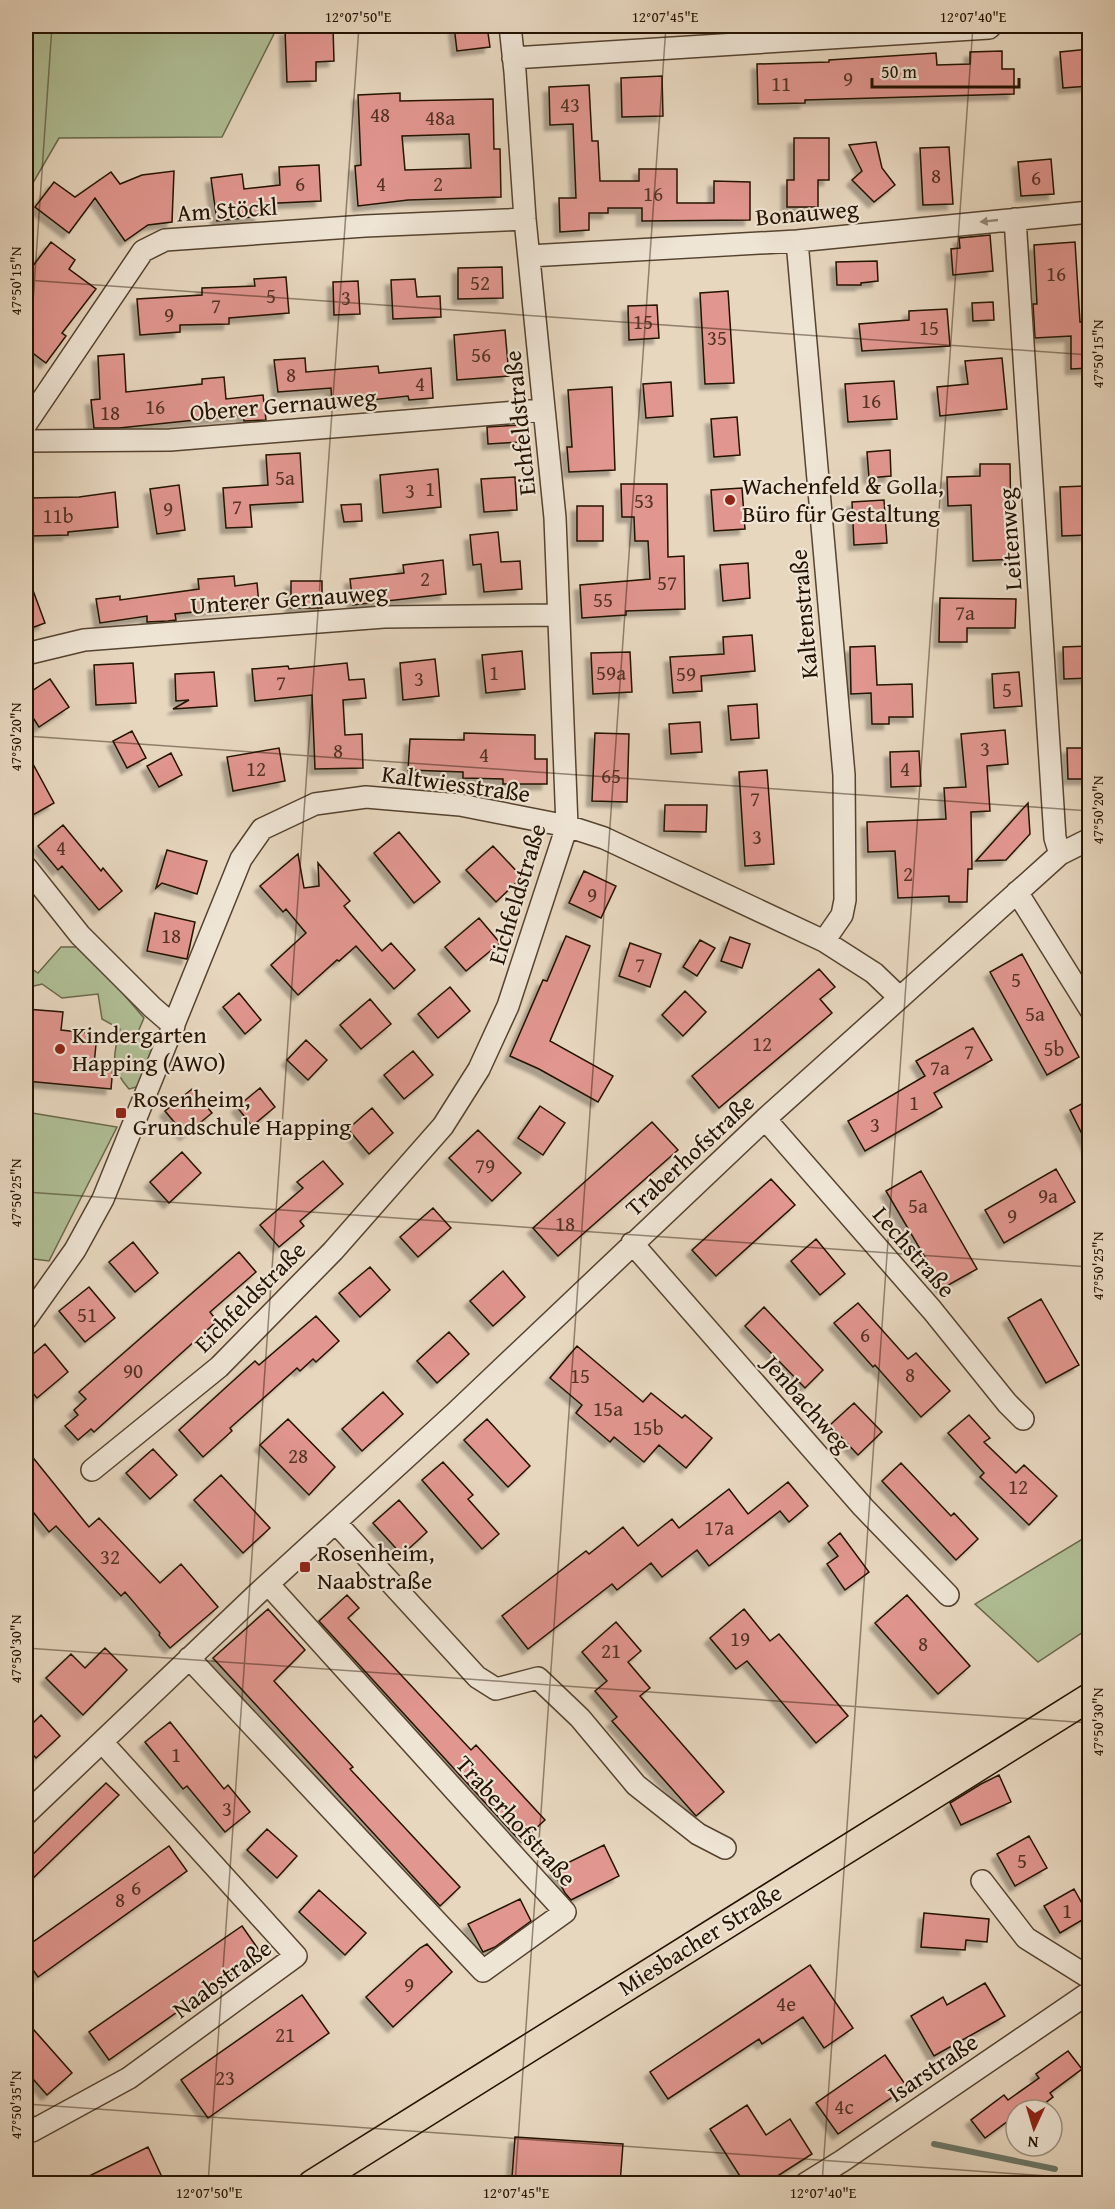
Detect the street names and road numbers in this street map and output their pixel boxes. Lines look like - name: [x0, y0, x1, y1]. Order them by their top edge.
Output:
- street label: Am Stöckl: [175, 189, 279, 230]
- street label: Bonauweg: [754, 191, 860, 234]
- street label: Eichfeldstraße: [494, 349, 545, 497]
- street label: Oberer Gernauweg: [188, 379, 378, 430]
- street label: Leitenweg: [988, 487, 1031, 591]
- street label: Kaltenstraße: [780, 548, 827, 680]
- street label: Unterer Gernauweg: [189, 574, 389, 623]
- street label: Kaltwiesstraße: [380, 756, 533, 811]
- street label: Eichfeldstraße: [479, 819, 555, 969]
- street label: Traberhofstraße: [617, 1085, 762, 1224]
- street label: Lechstraße: [865, 1198, 964, 1305]
- street label: Eichfeldstraße: [186, 1233, 313, 1360]
- street label: Jenbachweg: [753, 1345, 860, 1460]
- street label: Traberhofstraße: [448, 1747, 585, 1894]
- street label: Miesbacher Straße: [611, 1875, 789, 2004]
- street label: Naabstraße: [165, 1931, 279, 2027]
- street label: Isarstraße: [880, 2024, 985, 2111]

